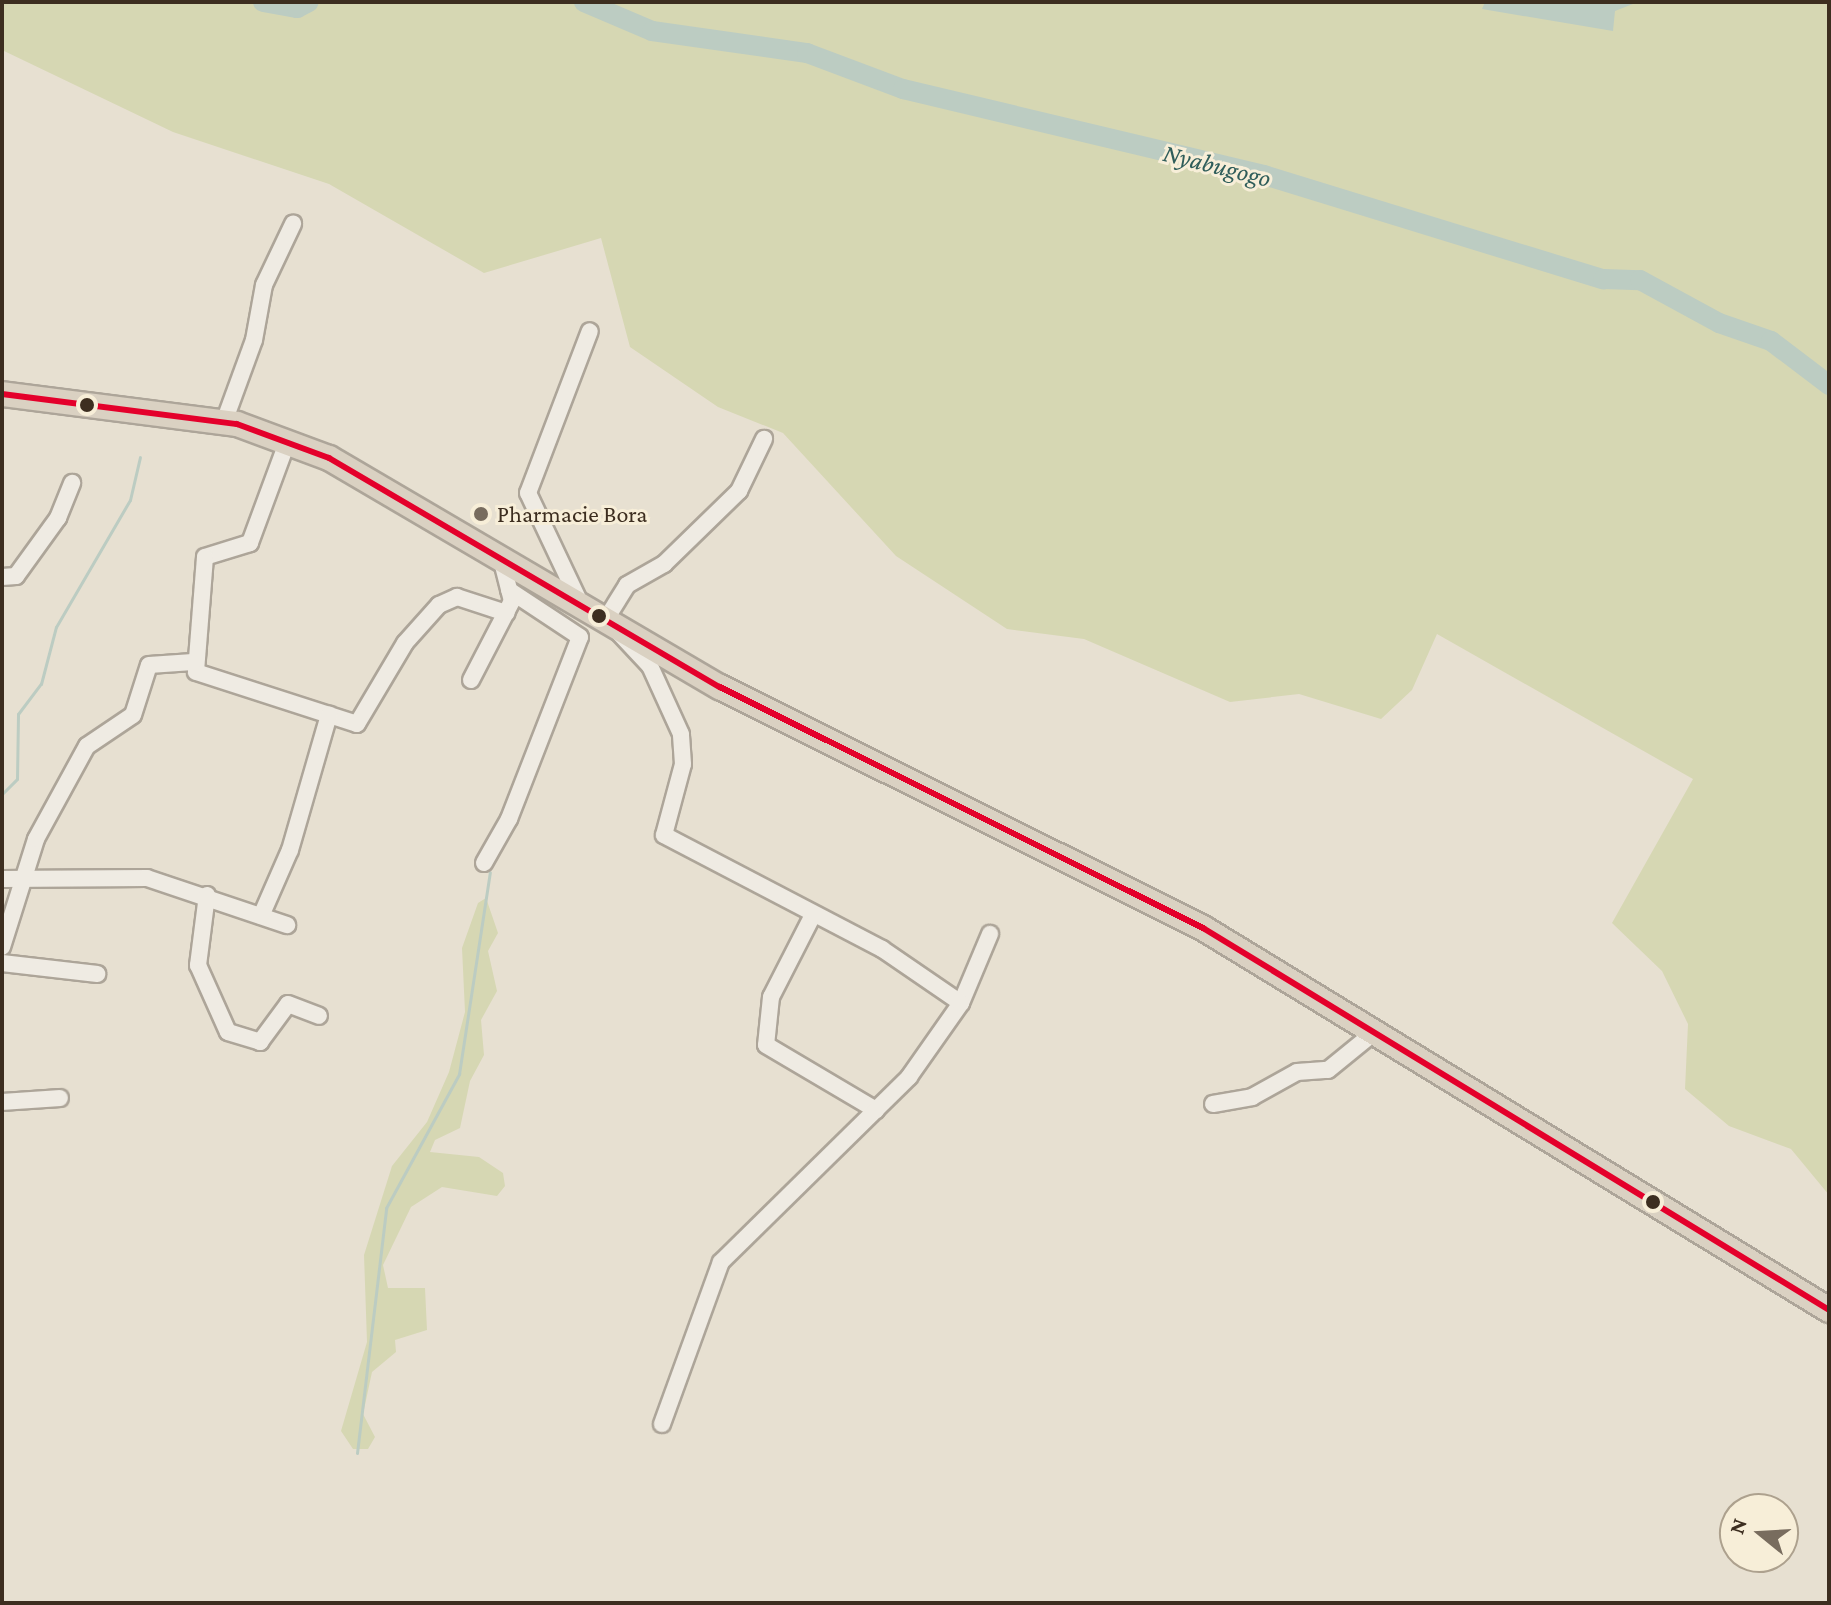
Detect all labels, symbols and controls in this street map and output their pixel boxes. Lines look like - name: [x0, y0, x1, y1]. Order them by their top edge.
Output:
- water label: Nyabugogo: [1160, 138, 1274, 194]
- unlabelled marker: [79, 397, 95, 413]
- place label: Pharmacie Bora: [497, 500, 647, 528]
- marker: Pharmacie Bora: [472, 505, 490, 523]
- unlabelled marker: [591, 608, 607, 624]
- unlabelled marker: [1645, 1194, 1661, 1210]
- north arrow: [1719, 1493, 1799, 1573]
- text: N: [1723, 1515, 1752, 1537]

